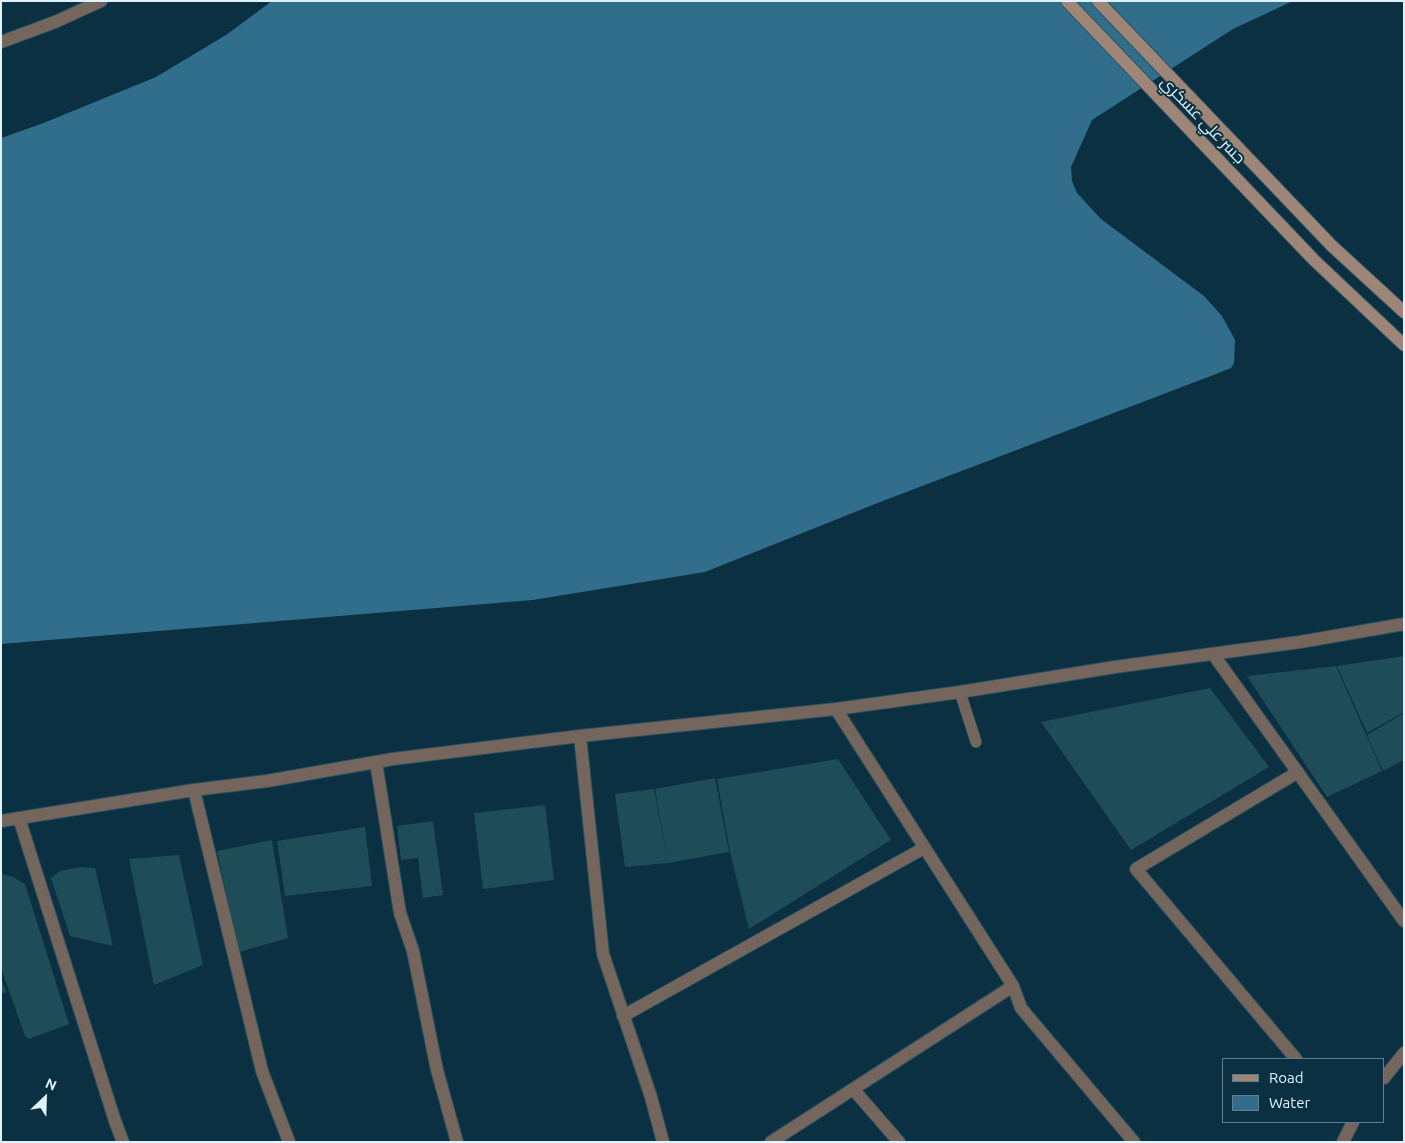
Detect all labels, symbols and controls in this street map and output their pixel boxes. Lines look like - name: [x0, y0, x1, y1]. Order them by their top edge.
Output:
- street label: جسر علي عسكري: [1157, 72, 1249, 168]
- legend: [1222, 1058, 1385, 1123]
- text: Road: [1269, 1069, 1304, 1086]
- north arrow: [20, 1073, 70, 1123]
- text: N: [43, 1075, 59, 1094]
- text: Water: [1269, 1094, 1310, 1111]

